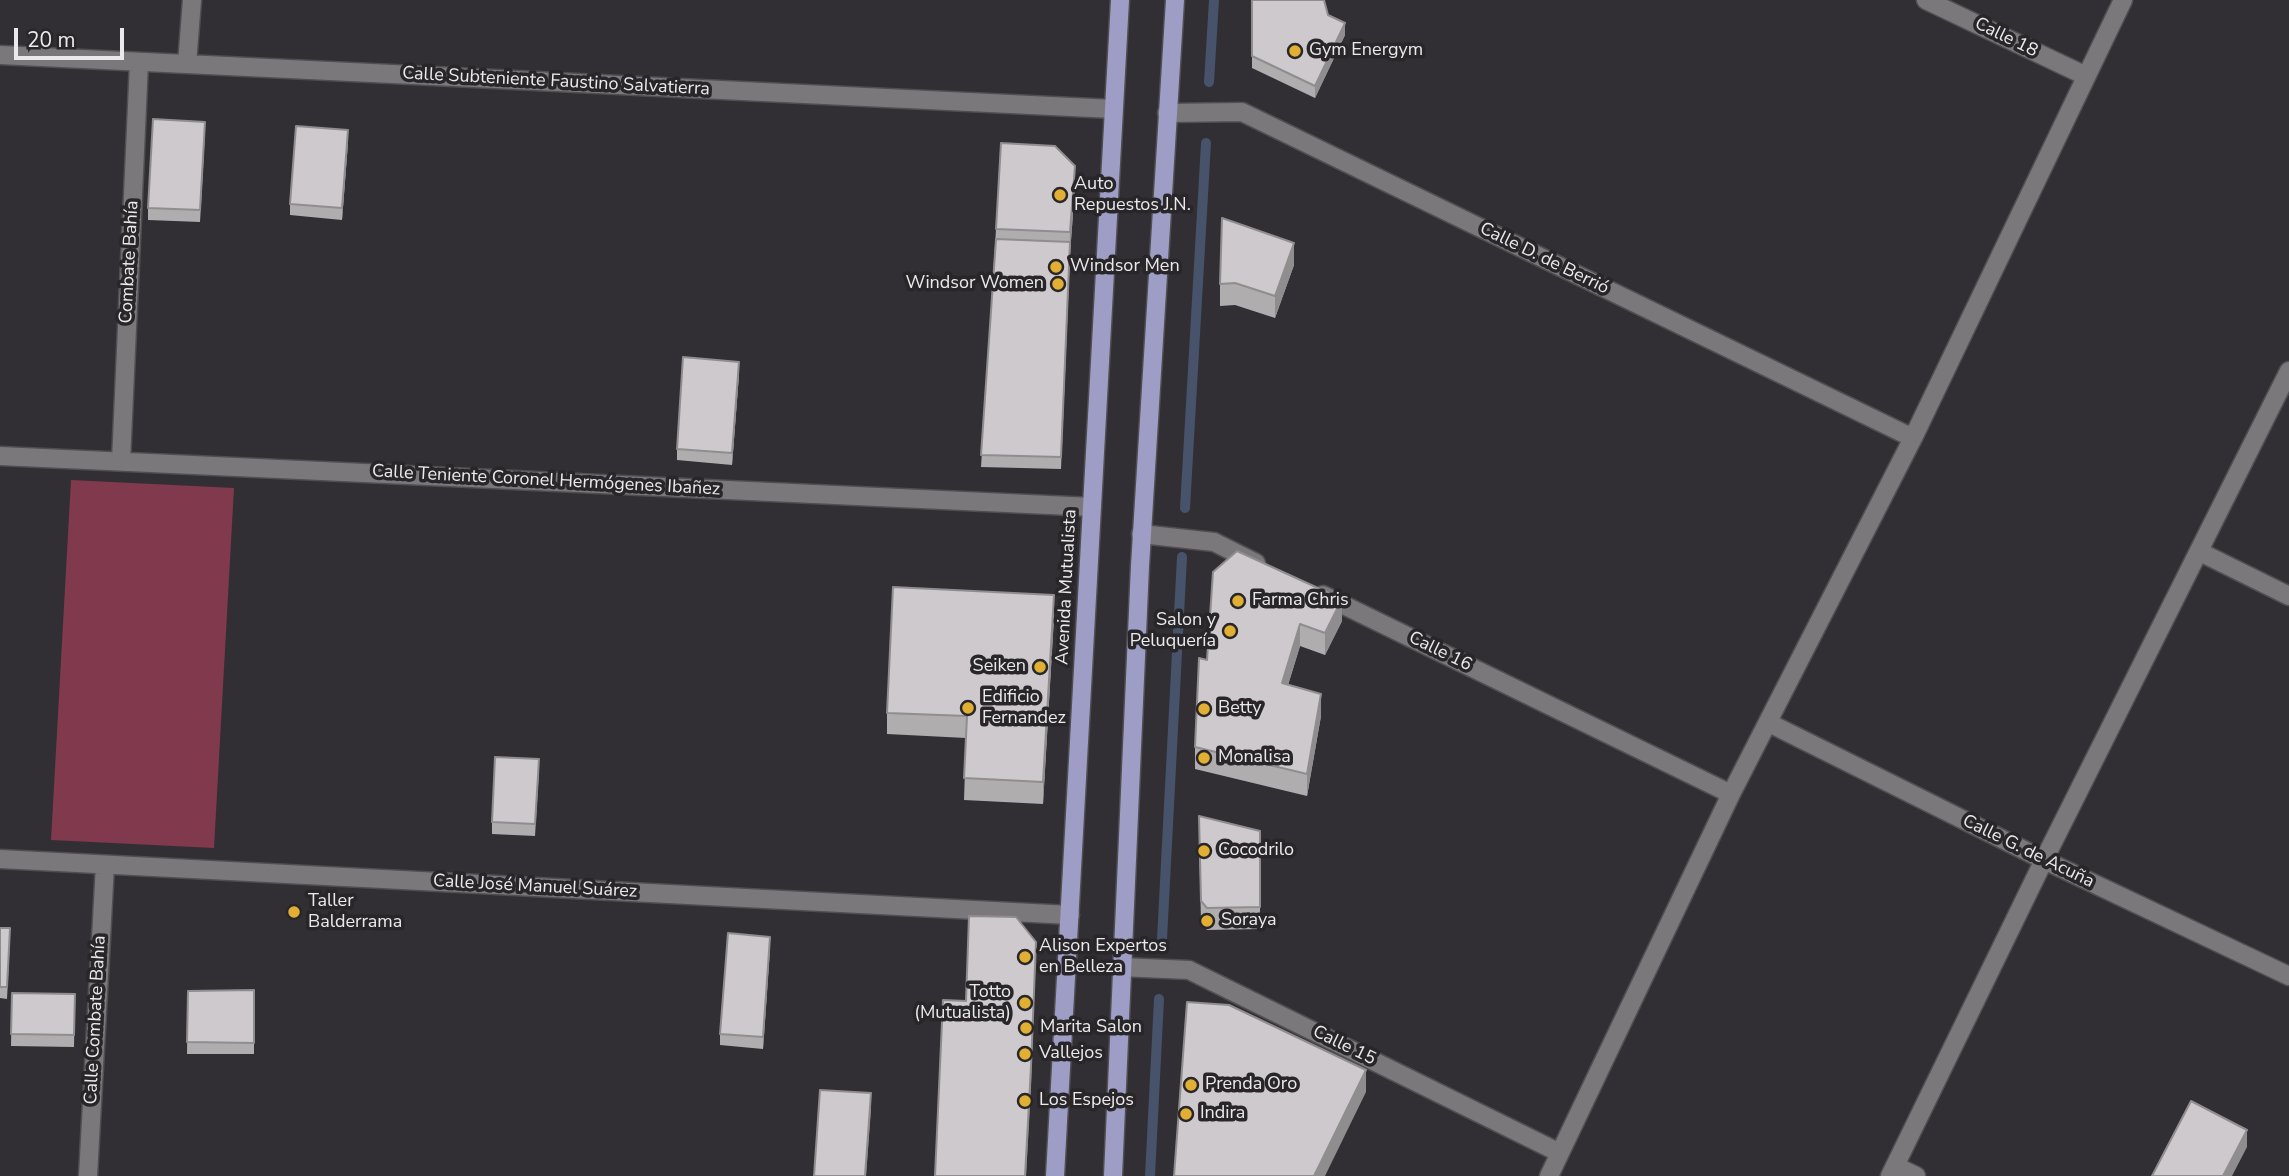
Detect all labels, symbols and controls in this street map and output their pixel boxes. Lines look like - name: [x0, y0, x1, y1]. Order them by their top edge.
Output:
- street label: Calle 18: [1971, 13, 2041, 63]
- scale bar: [18, 14, 128, 58]
- text: 20 m: [27, 26, 76, 54]
- place label: Gym Energym: [1309, 40, 1423, 62]
- marker: Gym Energym: [1287, 43, 1303, 59]
- street label: Calle Subteniente Faustino Salvatierra: [402, 63, 710, 101]
- place label: Auto Repuestos J.N.: [1074, 174, 1191, 216]
- marker: Auto Repuestos J.N.: [1052, 187, 1068, 203]
- street label: Combate Bahía: [116, 200, 144, 324]
- street label: Calle D. de Berrió: [1476, 218, 1612, 300]
- place label: Windsor Men: [1070, 256, 1180, 278]
- marker: Windsor Men: [1048, 259, 1064, 275]
- place label: Windsor Women: [906, 273, 1044, 295]
- marker: Windsor Women: [1050, 276, 1066, 292]
- street label: Calle Teniente Coronel Hermógenes Ibañez: [371, 461, 721, 501]
- street label: Avenida Mutualista: [1052, 509, 1082, 665]
- place label: Farma Chris: [1252, 590, 1349, 612]
- marker: Farma Chris: [1230, 593, 1246, 609]
- place label: Salon y Peluquería: [1130, 610, 1216, 652]
- marker: Salon y Peluquería: [1222, 623, 1238, 639]
- street label: Calle 16: [1405, 627, 1475, 677]
- place label: Seiken: [973, 656, 1026, 678]
- marker: Seiken: [1032, 659, 1048, 675]
- place label: Edificio Fernandez: [982, 687, 1066, 730]
- place label: Betty: [1218, 698, 1261, 720]
- marker: Edificio Fernandez: [960, 700, 976, 716]
- marker: Betty: [1196, 701, 1212, 717]
- place label: Monalisa: [1218, 747, 1291, 769]
- marker: Monalisa: [1196, 750, 1212, 766]
- street label: Calle G. de Acuña: [1959, 811, 2097, 893]
- place label: Cocodrilo: [1218, 840, 1294, 862]
- marker: Cocodrilo: [1196, 843, 1212, 859]
- street label: Calle José Manuel Suárez: [432, 871, 638, 903]
- place label: Taller Balderrama: [308, 891, 402, 934]
- marker: Taller Balderrama: [286, 904, 302, 920]
- place label: Soraya: [1221, 910, 1276, 932]
- marker: Soraya: [1199, 913, 1215, 929]
- street label: Calle Combate Bahía: [81, 935, 111, 1105]
- place label: Alison Expertos en Belleza: [1039, 936, 1167, 978]
- marker: Alison Expertos en Belleza: [1017, 949, 1033, 965]
- place label: Totto (Mutualista): [914, 982, 1011, 1024]
- marker: Totto (Mutualista): [1017, 995, 1033, 1011]
- place label: Marita Salon: [1040, 1017, 1142, 1039]
- marker: Marita Salon: [1018, 1020, 1034, 1036]
- street label: Calle 15: [1309, 1021, 1379, 1071]
- place label: Vallejos: [1039, 1043, 1103, 1065]
- marker: Vallejos: [1017, 1046, 1033, 1062]
- place label: Prenda Oro: [1205, 1074, 1297, 1096]
- marker: Prenda Oro: [1183, 1077, 1199, 1093]
- place label: Los Espejos: [1039, 1090, 1134, 1112]
- marker: Los Espejos: [1017, 1093, 1033, 1109]
- place label: Indira: [1200, 1103, 1245, 1125]
- marker: Indira: [1178, 1106, 1194, 1122]

